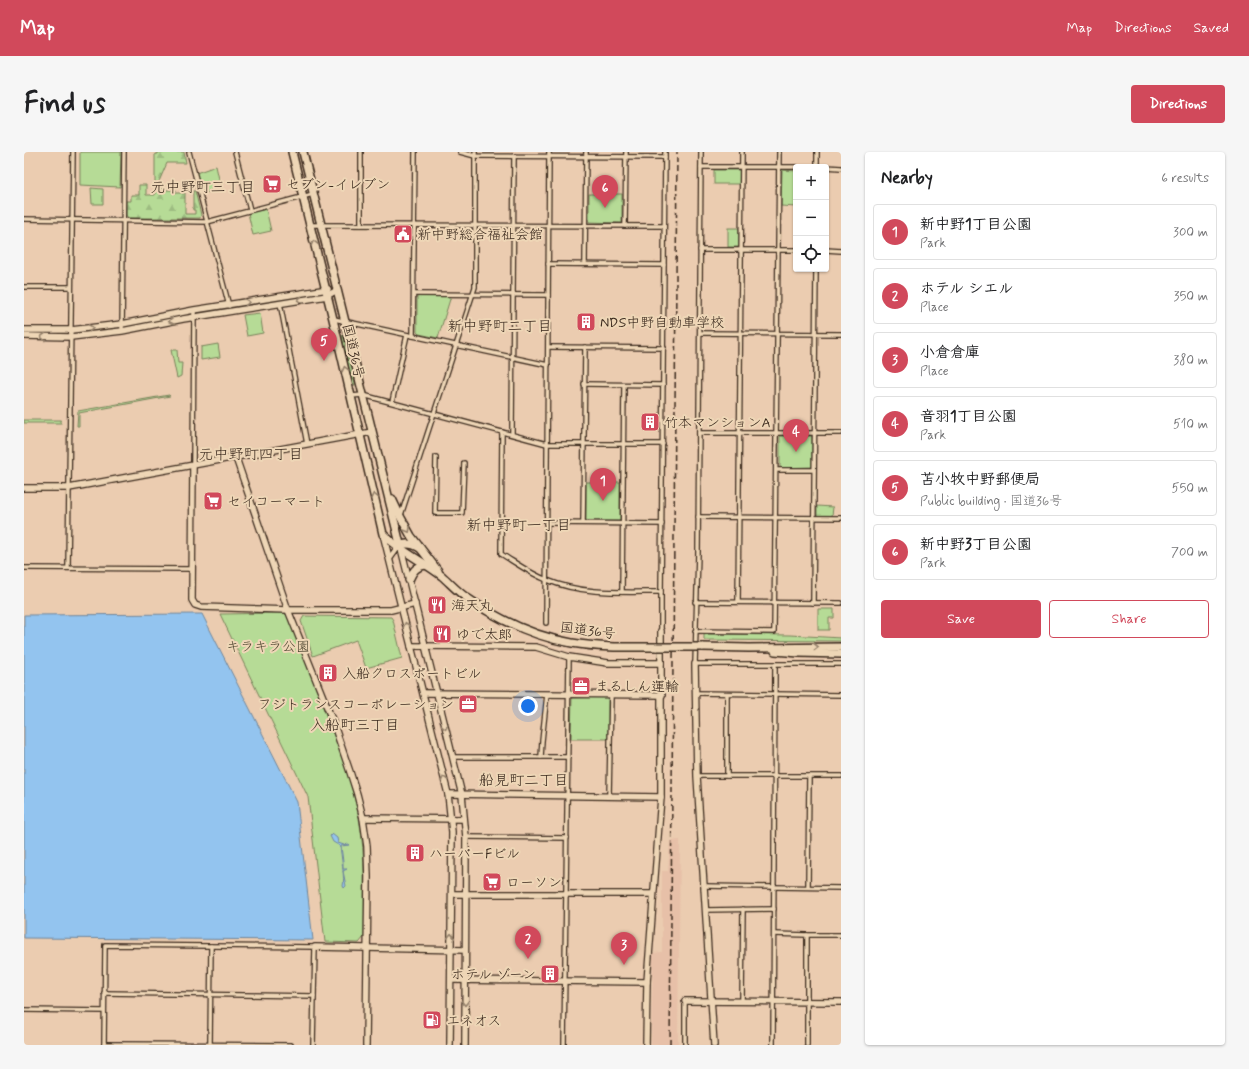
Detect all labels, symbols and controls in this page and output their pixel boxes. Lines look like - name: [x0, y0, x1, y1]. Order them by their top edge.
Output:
- text: Map: [20, 16, 55, 41]
- text: Map: [1066, 19, 1092, 37]
- text: Directions: [1114, 19, 1172, 37]
- text: Saved: [1194, 19, 1229, 37]
- button: Directions: [1131, 85, 1225, 123]
- text: Find us: [24, 86, 105, 123]
- map controls: [793, 164, 829, 272]
- button: +: [793, 164, 829, 200]
- text: Nearby: [881, 167, 933, 189]
- text: 6 results: [1161, 170, 1209, 187]
- supermarket icon: セブン-イレブン: [261, 173, 283, 195]
- pin: 6: [592, 175, 618, 208]
- place label: セブン-イレブン: [286, 176, 390, 194]
- district label: 元中野町三丁目: [150, 178, 256, 198]
- button: −: [793, 200, 829, 236]
- text: 新中野1丁目公園: [920, 215, 1032, 235]
- public building icon: 新中野総合福祉会館: [392, 223, 414, 245]
- text: 1: [892, 224, 898, 241]
- text: 300 m: [1173, 224, 1208, 241]
- place label: 新中野総合福祉会館: [417, 226, 543, 244]
- text: Park: [920, 235, 946, 252]
- button: locate: [793, 236, 829, 272]
- one-way arrow: [310, 239, 319, 246]
- text: ホテル シエル: [920, 279, 1013, 299]
- text: 2: [892, 288, 898, 305]
- text: 350 m: [1174, 288, 1208, 305]
- one-way arrow: [297, 295, 303, 304]
- one-way arrow: [244, 298, 250, 307]
- text: Place: [920, 299, 949, 316]
- building icon: NDS中野自動車学校: [575, 311, 597, 333]
- place label: NDS中野自動車学校: [600, 314, 724, 332]
- one-way arrow: [168, 316, 175, 325]
- district label: 新中野町二丁目: [447, 317, 553, 337]
- street label: 国道36号: [338, 322, 368, 381]
- one-way arrow: [88, 324, 94, 333]
- pin: 5: [311, 328, 337, 361]
- one-way arrow: [40, 333, 46, 341]
- text: 小倉倉庫: [920, 343, 980, 363]
- text: 3: [892, 352, 898, 369]
- text: 380 m: [1173, 352, 1208, 369]
- text: Place: [920, 363, 949, 380]
- one-way arrow: [341, 366, 349, 372]
- text: 音羽1丁目公園: [920, 407, 1017, 427]
- building icon: 竹本マンションA: [639, 411, 661, 433]
- place label: 竹本マンションA: [664, 414, 771, 432]
- text: 4: [891, 416, 899, 433]
- text: 510 m: [1173, 416, 1208, 433]
- pin: 4: [783, 419, 809, 452]
- text: Park: [920, 427, 946, 444]
- district label: 元中野町四丁目: [198, 445, 304, 465]
- pin: 1: [590, 468, 616, 501]
- text: 苫小牧中野郵便局: [920, 470, 1040, 490]
- text: 5: [891, 480, 899, 497]
- text: 550 m: [1172, 480, 1208, 497]
- supermarket icon: セイコーマート: [202, 490, 224, 512]
- one-way arrow: [371, 492, 379, 499]
- place label: セイコーマート: [227, 493, 325, 511]
- text: Public building · 国道36号: [920, 493, 1062, 510]
- district label: 新中野町一丁目: [466, 516, 572, 536]
- one-way arrow: [403, 526, 410, 533]
- text: 新中野3丁目公園: [920, 535, 1032, 555]
- text: 6: [892, 544, 898, 561]
- text: 700 m: [1171, 544, 1208, 561]
- text: Park: [920, 555, 946, 572]
- restaurant icon: 海天丸: [426, 594, 448, 616]
- place label: 海天丸: [451, 597, 493, 615]
- button: Save: [881, 600, 1041, 638]
- button: Share: [1049, 600, 1209, 638]
- street label: 国道36号: [559, 619, 617, 643]
- one-way arrow: [402, 622, 411, 629]
- restaurant icon: ゆで太郎: [431, 623, 453, 645]
- place label: ゆで太郎: [456, 626, 512, 644]
- park label: キラキラ公園: [226, 638, 310, 656]
- one-way arrow: [813, 643, 819, 651]
- building icon: 入船クロスポートビル: [317, 662, 339, 684]
- place label: 入船クロスポートビル: [342, 665, 482, 683]
- office icon: まるしん運輸: [570, 675, 592, 697]
- place label: まるしん運輸: [595, 678, 679, 696]
- office icon: フジトランスコーポレーション: [457, 693, 479, 715]
- place label: フジトランスコーポレーション: [258, 696, 454, 714]
- your location: [518, 696, 538, 716]
- district label: 入船町三丁目: [310, 716, 400, 736]
- one-way arrow: [441, 724, 449, 730]
- district label: 船見町二丁目: [479, 771, 569, 791]
- one-way arrow: [441, 776, 449, 782]
- building icon: ハーバーFビル: [404, 842, 426, 864]
- place label: ハーバーFビル: [429, 845, 520, 863]
- supermarket icon: ローソン: [481, 871, 503, 893]
- place label: ローソン: [506, 874, 562, 892]
- pin: 2: [515, 926, 541, 959]
- pin: 3: [611, 932, 637, 965]
- one-way arrow: [447, 933, 455, 939]
- building icon: ホテル ゾーン: [539, 963, 561, 985]
- place label: ホテル ゾーン: [451, 966, 536, 984]
- one-way arrow: [461, 1000, 469, 1006]
- fuel station icon: エネオス: [421, 1009, 443, 1031]
- place label: エネオス: [446, 1012, 501, 1030]

